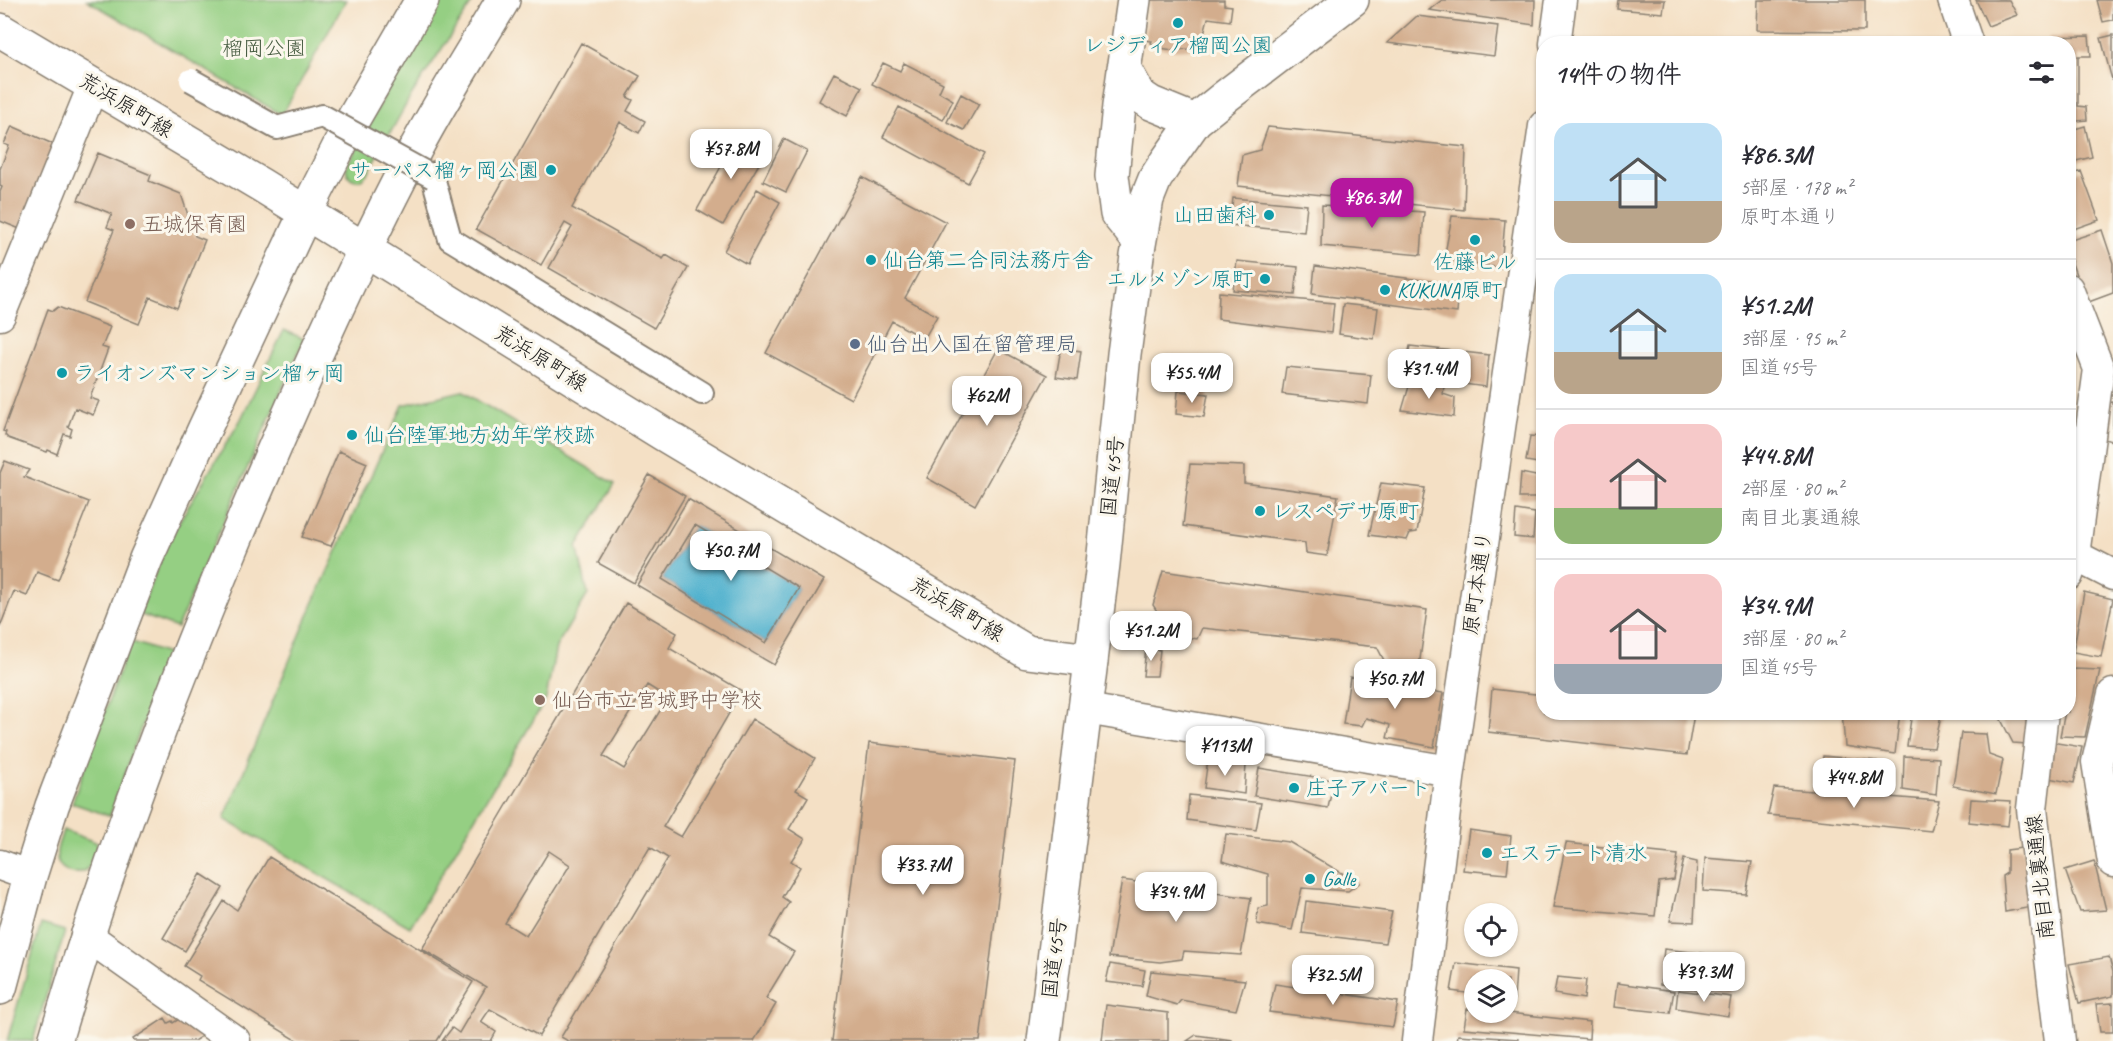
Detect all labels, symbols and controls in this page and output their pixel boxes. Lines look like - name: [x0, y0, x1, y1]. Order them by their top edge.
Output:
- marker: レジディア榴岡公園: [1171, 16, 1185, 30]
- place label: レジディア榴岡公園: [1084, 32, 1273, 58]
- park label: 榴岡公園: [222, 35, 306, 61]
- icon: filters: [2025, 56, 2058, 89]
- text: 14件の物件: [1554, 58, 1681, 91]
- street label: 荒浜原町線: [74, 67, 178, 143]
- pin: ¥57.8M: [682, 129, 780, 180]
- text: ¥57.8M: [704, 136, 758, 161]
- text: ¥86.3M: [1740, 138, 1811, 171]
- icon: home: [1602, 147, 1674, 219]
- place label: サーパス榴ヶ岡公園: [350, 157, 539, 183]
- marker: サーパス榴ヶ岡公園: [544, 163, 558, 177]
- text: 5部屋 · 178 m²: [1740, 175, 1852, 200]
- pin: ¥86.3M: [1323, 178, 1421, 229]
- text: ¥86.3M: [1345, 185, 1399, 210]
- place label: 山田歯科: [1173, 202, 1257, 228]
- text: 原町本通り: [1740, 204, 1840, 229]
- marker: 山田歯科: [1262, 208, 1276, 222]
- place label: 五城保育園: [142, 211, 247, 237]
- marker: 五城保育園: [123, 217, 137, 231]
- marker: 佐藤ビル: [1468, 233, 1482, 247]
- place label: 仙台第二合同法務庁舎: [883, 247, 1093, 273]
- place label: 佐藤ビル: [1433, 249, 1517, 275]
- marker: 仙台第二合同法務庁舎: [864, 253, 878, 267]
- place label: エルメゾン原町: [1106, 266, 1253, 292]
- marker: エルメゾン原町: [1258, 272, 1272, 286]
- place label: KUKUNA原町: [1397, 277, 1502, 303]
- marker: KUKUNA原町: [1378, 283, 1392, 297]
- text: ¥51.2M: [1740, 289, 1811, 322]
- icon: home: [1602, 298, 1674, 370]
- street label: 荒浜原町線: [490, 319, 592, 397]
- text: 3部屋 · 95 m²: [1740, 326, 1843, 351]
- place label: 仙台出入国在留管理局: [867, 331, 1077, 357]
- marker: 仙台出入国在留管理局: [848, 337, 862, 351]
- pin: ¥31.4M: [1380, 349, 1478, 400]
- pin: ¥55.4M: [1143, 353, 1241, 404]
- text: 国道45号: [1740, 355, 1818, 380]
- text: ¥31.4M: [1402, 356, 1456, 381]
- place label: ライオンズマンション榴ヶ岡: [74, 360, 344, 386]
- text: ¥55.4M: [1165, 360, 1219, 385]
- marker: ライオンズマンション榴ヶ岡: [55, 366, 69, 380]
- pin: ¥62M: [951, 376, 1023, 427]
- text: ¥62M: [966, 383, 1008, 408]
- place label: 仙台陸軍地方幼年学校跡: [364, 422, 595, 448]
- marker: 仙台陸軍地方幼年学校跡: [345, 428, 359, 442]
- street label: 国道45号: [1095, 434, 1129, 518]
- text: ¥44.8M: [1740, 439, 1811, 472]
- icon: home: [1602, 448, 1674, 520]
- text: 2部屋 · 80 m²: [1740, 476, 1843, 501]
- place label: レスペデサ原町: [1272, 498, 1419, 524]
- marker: レスペデサ原町: [1253, 504, 1267, 518]
- text: 南目北裏通線: [1740, 505, 1860, 530]
- street label: 原町本通り: [1457, 529, 1497, 637]
- pin: ¥50.7M: [682, 531, 780, 582]
- text: ¥50.7M: [704, 538, 758, 563]
- street label: 荒浜原町線: [905, 571, 1009, 647]
- text: ¥34.9M: [1740, 589, 1811, 622]
- icon: home: [1602, 598, 1674, 670]
- pin: ¥51.2M: [1102, 611, 1200, 662]
- text: ¥51.2M: [1124, 618, 1178, 643]
- text: 3部屋 · 80 m²: [1740, 626, 1843, 651]
- text: 国道45号: [1740, 655, 1818, 680]
- pin: ¥50.7M: [1346, 659, 1444, 710]
- text: ¥50.7M: [1368, 666, 1422, 691]
- place label: 仙台市立宮城野中学校: [552, 687, 762, 713]
- marker: 仙台市立宮城野中学校: [533, 693, 547, 707]
- pin: ¥113M: [1183, 726, 1267, 777]
- text: ¥113M: [1200, 733, 1250, 758]
- pin: ¥44.8M: [1805, 758, 1903, 809]
- text: ¥44.8M: [1827, 765, 1881, 790]
- place label: 庄子アパート: [1306, 775, 1431, 801]
- marker: 庄子アパート: [1287, 781, 1301, 795]
- street label: 南目北裏通線: [2020, 813, 2060, 941]
- place label: エステート清水: [1499, 840, 1647, 866]
- pin: ¥33.7M: [874, 845, 972, 896]
- marker: エステート清水: [1480, 846, 1494, 860]
- text: ¥33.7M: [896, 852, 950, 877]
- place label: Galle: [1322, 866, 1357, 892]
- pin: ¥34.9M: [1127, 872, 1225, 923]
- marker: Galle: [1303, 872, 1317, 886]
- text: ¥34.9M: [1149, 879, 1203, 904]
- map controls: [1464, 903, 1518, 1023]
- button: locate: [1464, 903, 1518, 957]
- street label: 国道45号: [1036, 916, 1072, 1000]
- pin: ¥39.3M: [1655, 952, 1753, 1003]
- pin: ¥32.5M: [1284, 955, 1382, 1006]
- text: ¥39.3M: [1677, 959, 1731, 984]
- text: ¥32.5M: [1306, 962, 1360, 987]
- button: layers: [1464, 969, 1518, 1023]

